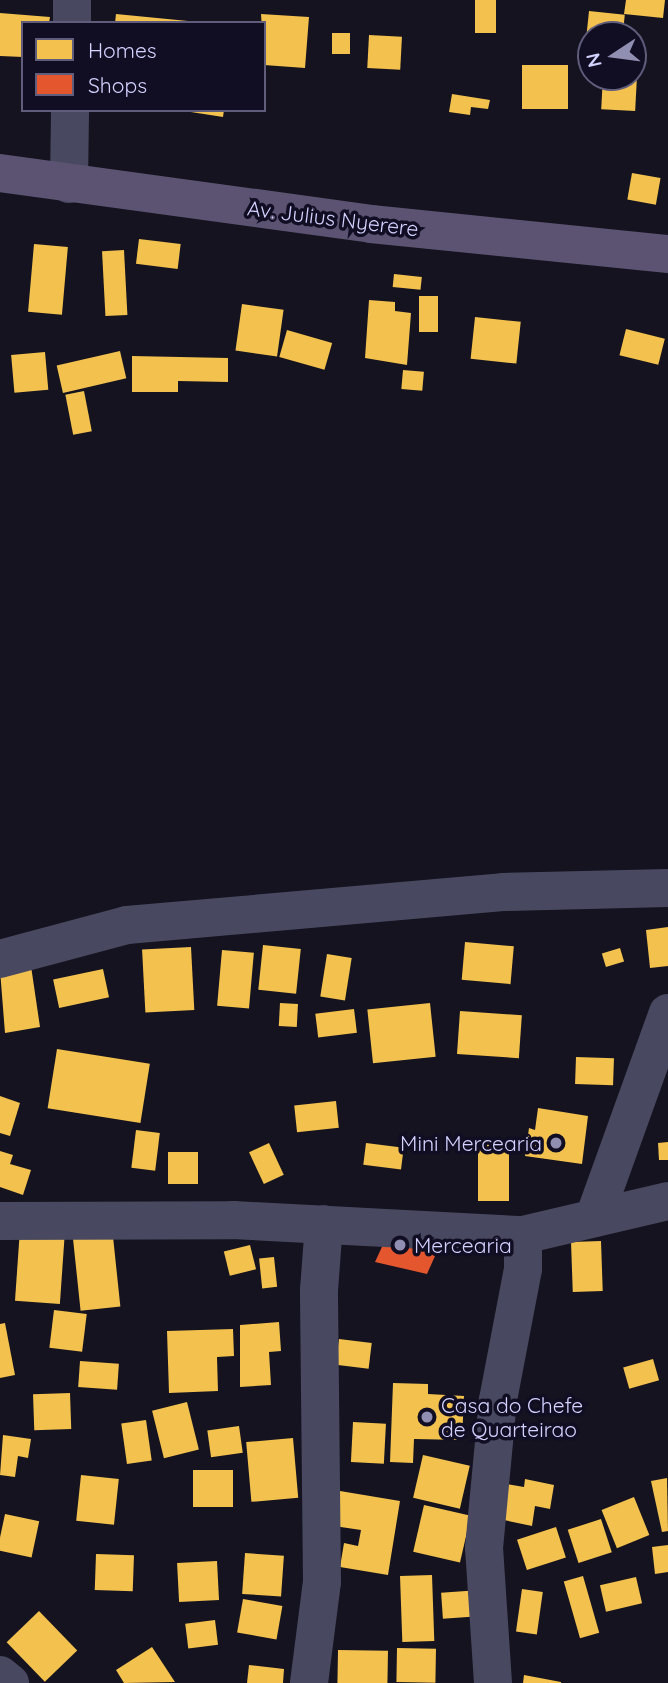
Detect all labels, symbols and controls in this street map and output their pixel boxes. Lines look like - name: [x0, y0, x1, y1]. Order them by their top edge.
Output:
- legend: [21, 21, 266, 112]
- north arrow: [577, 21, 647, 91]
- text: Homes: [88, 37, 157, 63]
- text: N: [580, 51, 607, 70]
- text: Shops: [88, 72, 147, 98]
- street label: Av. Julius Nyerere: [246, 195, 420, 241]
- place label: Mini Mercearia: [400, 1130, 542, 1156]
- marker: Mini Mercearia: [548, 1135, 564, 1151]
- place label: Mercearia: [414, 1232, 512, 1258]
- marker: Mercearia: [392, 1237, 408, 1253]
- place label: Casa do Chefe de Quarteirao: [441, 1392, 583, 1442]
- marker: Casa do Chefe de Quarteirao: [419, 1409, 435, 1425]

